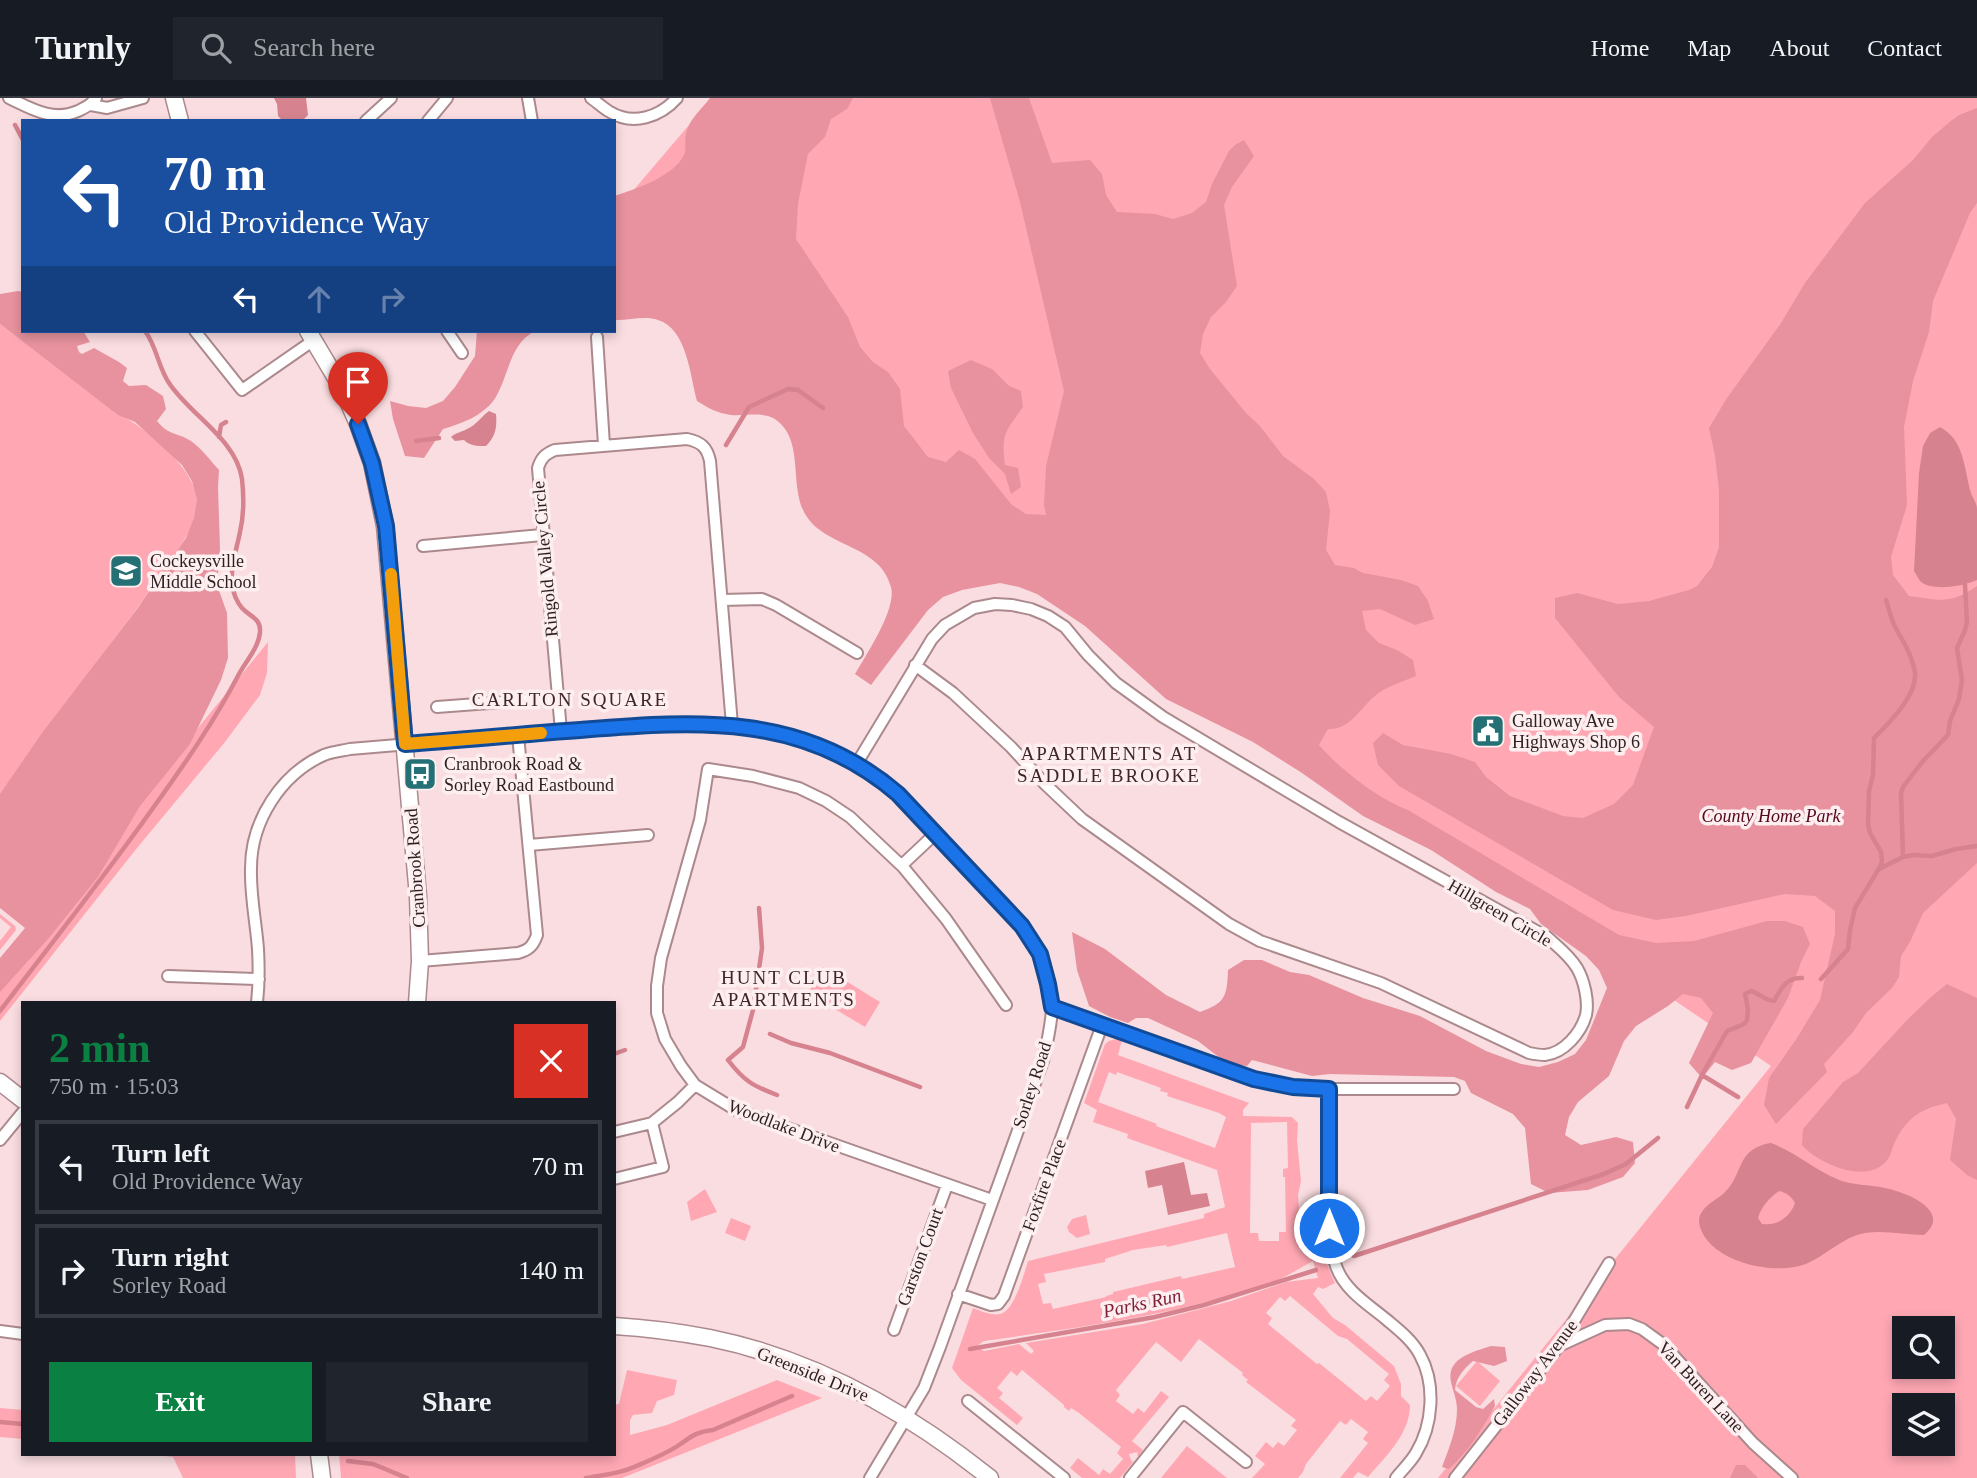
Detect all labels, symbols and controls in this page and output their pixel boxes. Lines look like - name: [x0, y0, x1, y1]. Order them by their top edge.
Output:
- search box: [173, 17, 663, 80]
- icon: search: [197, 29, 235, 67]
- text: Turnly: [35, 30, 131, 66]
- text: Search here: [253, 33, 375, 62]
- text: Home: [1591, 35, 1649, 61]
- text: Map: [1687, 35, 1731, 61]
- text: About: [1769, 35, 1829, 61]
- text: Contact: [1867, 35, 1942, 61]
- text: 70 m: [164, 146, 266, 201]
- icon: left: [49, 147, 140, 238]
- text: Old Providence Way: [164, 204, 429, 240]
- icon: left: [227, 280, 265, 318]
- icon: ahead: [300, 280, 338, 318]
- icon: right: [373, 280, 411, 318]
- pin: [328, 352, 388, 424]
- icon: arrive: [339, 363, 377, 401]
- street label: Ringold Valley Circle: [528, 480, 562, 638]
- place label: Cockeysville Middle School: [150, 551, 257, 592]
- school or university icon: Cockeysville Middle School: [107, 552, 145, 590]
- district label: CARLTON SQUARE: [472, 689, 668, 710]
- place label: Galloway Ave Highways Shop 6: [1512, 711, 1640, 752]
- public building icon: Galloway Ave Highways Shop 6: [1469, 712, 1507, 750]
- district label: APARTMENTS AT SADDLE BROOKE: [1017, 743, 1201, 786]
- place label: Cranbrook Road & Sorley Road Eastbound: [444, 754, 614, 795]
- bus stop icon: Cranbrook Road & Sorley Road Eastbound: [401, 755, 439, 793]
- park label: County Home Park: [1702, 806, 1841, 826]
- street label: Cranbrook Road: [401, 808, 429, 928]
- street label: Hillgreen Circle: [1445, 875, 1555, 951]
- district label: HUNT CLUB APARTMENTS: [712, 967, 856, 1010]
- button: close: [514, 1024, 588, 1098]
- text: 2 min: [49, 1025, 151, 1071]
- street label: Sorley Road: [1009, 1039, 1055, 1131]
- text: 750 m · 15:03: [49, 1074, 179, 1099]
- street label: Woodlake Drive: [725, 1096, 843, 1156]
- street label: Foxfire Place: [1018, 1136, 1070, 1234]
- text: Turn left: [112, 1139, 210, 1168]
- icon: left: [53, 1148, 91, 1186]
- text: 70 m: [531, 1152, 584, 1181]
- text: Old Providence Way: [112, 1169, 303, 1194]
- position arrow: [1292, 1191, 1366, 1265]
- street label: Garston Court: [893, 1205, 947, 1309]
- text: Turn right: [112, 1243, 229, 1272]
- icon: right: [53, 1252, 91, 1290]
- text: 140 m: [518, 1256, 584, 1285]
- text: Sorley Road: [112, 1273, 226, 1298]
- water label: Parks Run: [1100, 1284, 1183, 1322]
- street label: Galloway Avenue: [1488, 1316, 1582, 1430]
- map controls: [1892, 1316, 1955, 1456]
- button: search: [1892, 1316, 1955, 1379]
- street label: Van Buren Lane: [1654, 1337, 1748, 1437]
- street label: Greenside Drive: [754, 1343, 872, 1405]
- button: Exit: [49, 1362, 312, 1442]
- button: Share: [326, 1362, 588, 1442]
- button: layers: [1892, 1393, 1955, 1456]

